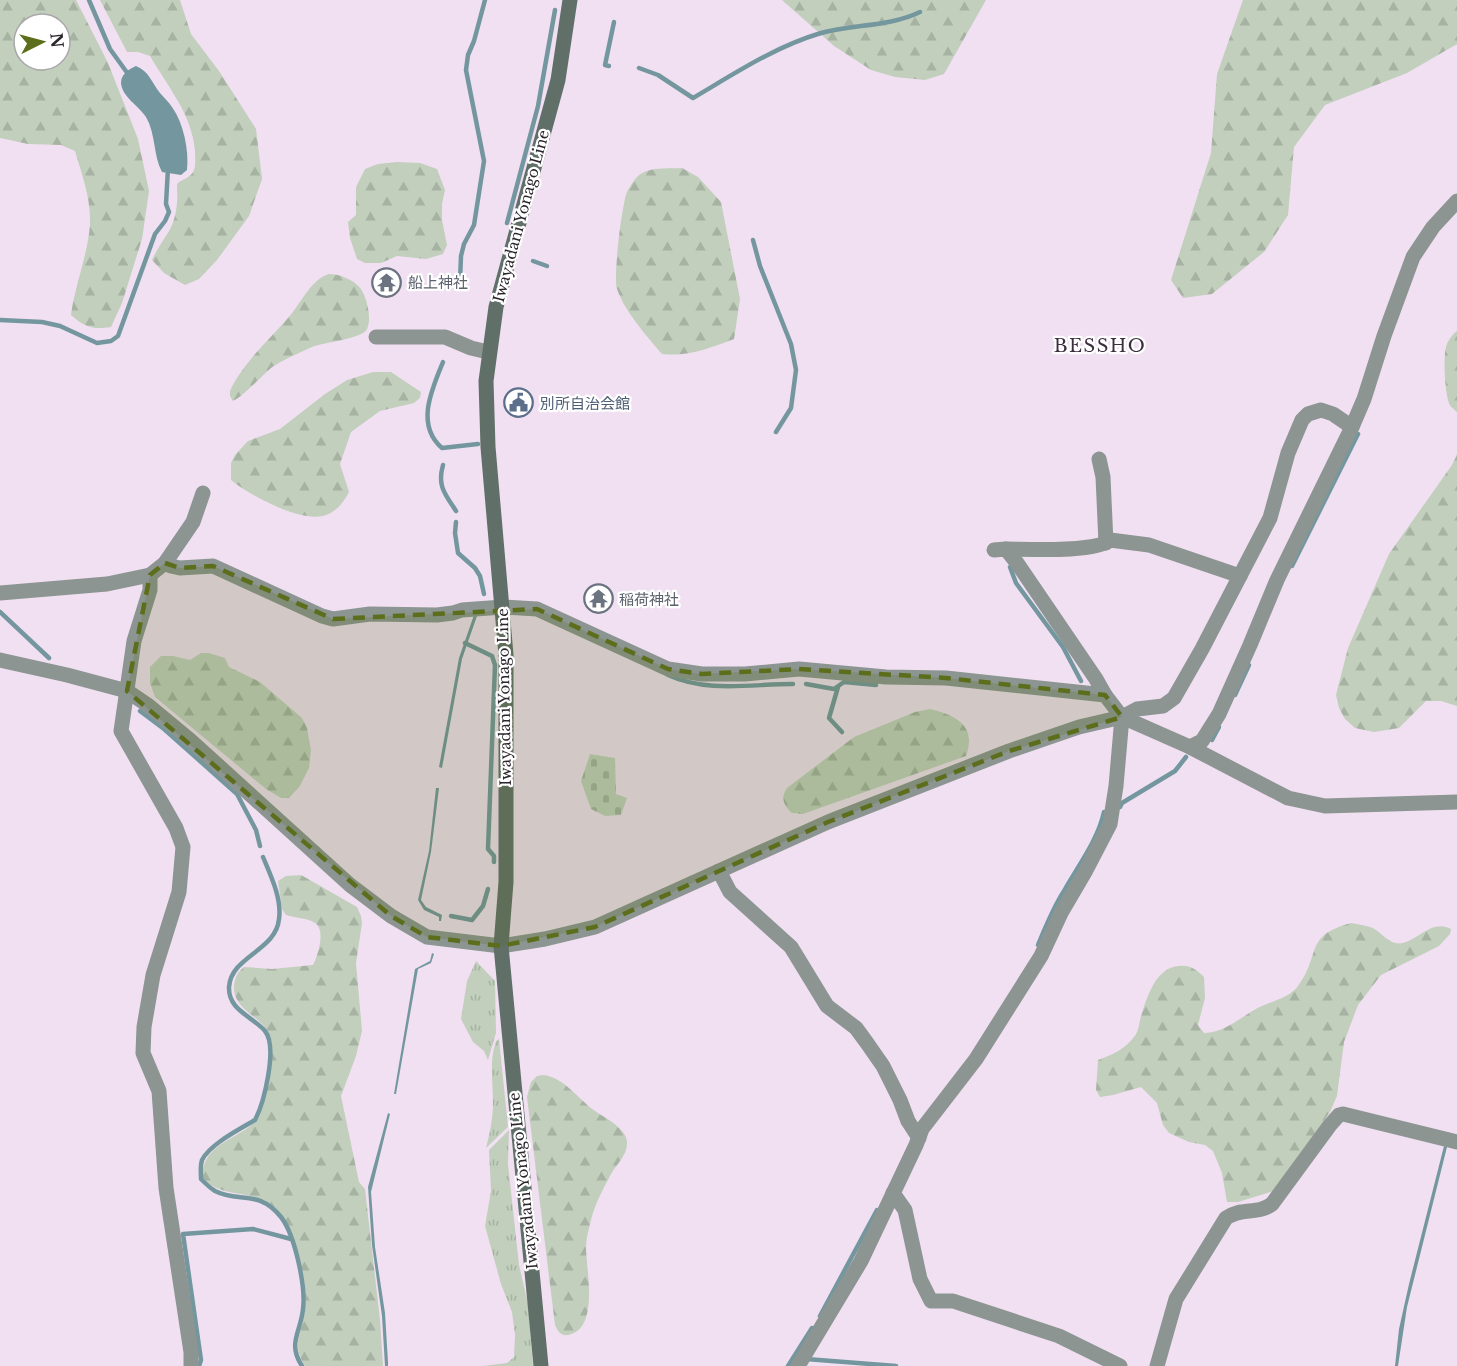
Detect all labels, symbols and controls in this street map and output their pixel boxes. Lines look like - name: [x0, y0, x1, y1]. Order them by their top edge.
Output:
- north arrow: [12, 12, 72, 72]
- text: N: [46, 32, 68, 49]
- street label: Iwayadani Yonago Line: [489, 128, 553, 304]
- temple icon: 船上神社: [371, 266, 403, 298]
- place label: 船上神社: [408, 273, 468, 292]
- district label: BESSHO: [1054, 335, 1146, 357]
- public building icon: 別所自治会館: [503, 387, 535, 419]
- place label: 別所自治会館: [540, 394, 630, 413]
- temple icon: 稲荷神社: [582, 583, 614, 615]
- place label: 稲荷神社: [619, 590, 679, 609]
- street label: Iwayadani Yonago Line: [493, 608, 515, 786]
- street label: Iwayadani Yonago Line: [504, 1092, 542, 1270]

